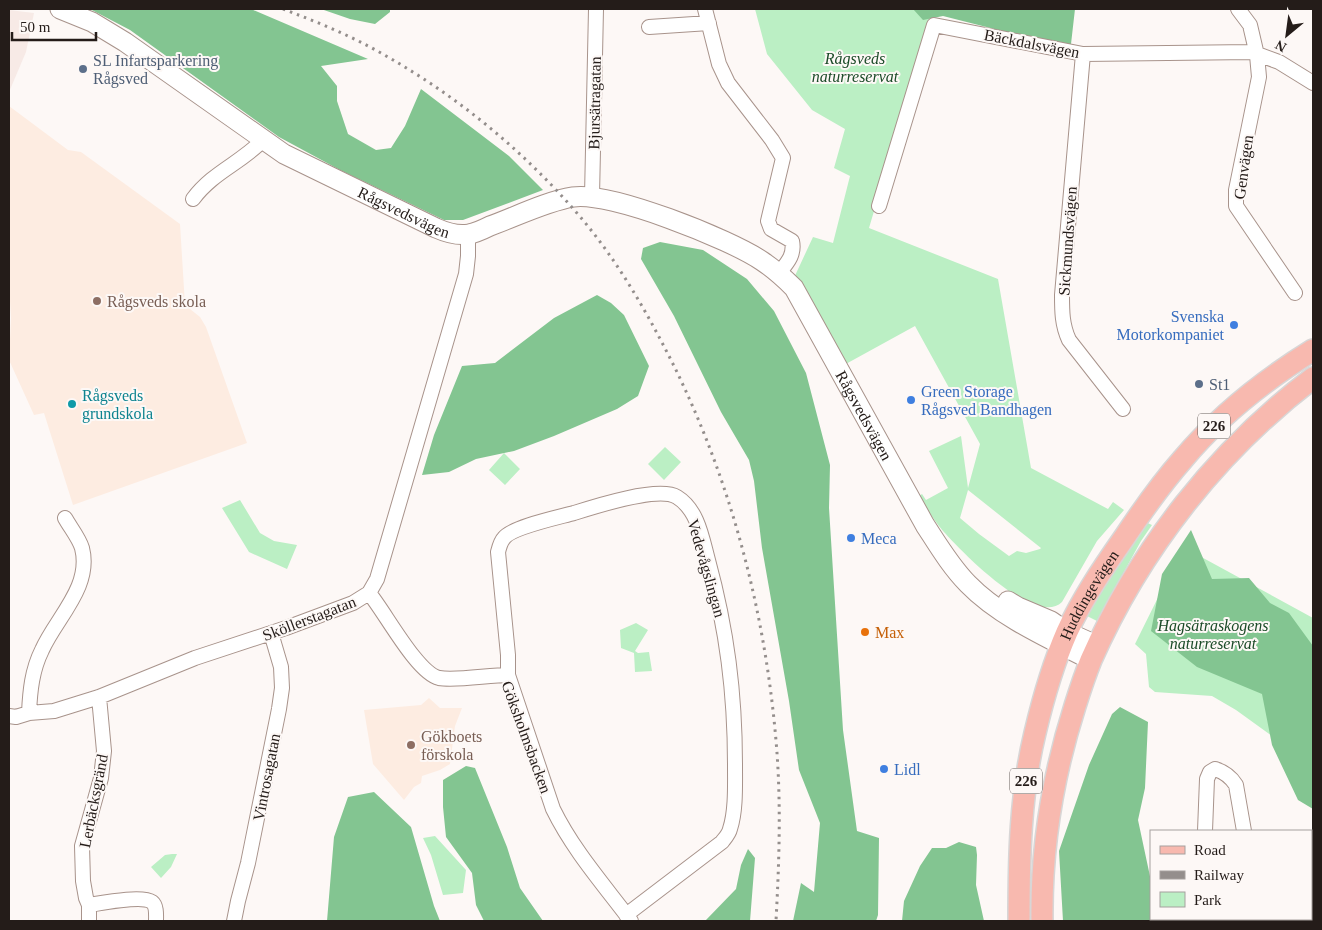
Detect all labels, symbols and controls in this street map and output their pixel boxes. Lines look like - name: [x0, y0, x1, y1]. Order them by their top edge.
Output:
- scale bar: [12, 10, 96, 42]
- north arrow: [1262, 10, 1312, 60]
- text: 50 m: [20, 19, 51, 35]
- street label: Bäckdalsvägen: [983, 26, 1081, 62]
- text: N: [1273, 37, 1289, 55]
- park label: Rågsveds naturreservat: [812, 50, 899, 85]
- place label: SL Infartsparkering Rågsved: [93, 52, 218, 88]
- street label: Bjursätragatan: [585, 56, 605, 150]
- marker: SL Infartsparkering Rågsved: [77, 63, 89, 75]
- street label: Genvägen: [1231, 134, 1257, 201]
- street label: Rågsvedsvägen: [355, 183, 452, 241]
- street label: Sickmundsvägen: [1055, 186, 1081, 296]
- place label: Rågsveds skola: [107, 293, 206, 311]
- marker: Rågsveds skola: [91, 295, 103, 307]
- place label: Svenska Motorkompaniet: [1116, 308, 1225, 344]
- marker: Svenska Motorkompaniet: [1228, 319, 1240, 331]
- street label: Rågsvedsvägen: [832, 368, 895, 463]
- place label: St1: [1209, 376, 1230, 393]
- marker: St1: [1193, 378, 1205, 390]
- place label: Green Storage Rågsved Bandhagen: [921, 383, 1052, 419]
- place label: Rågsveds grundskola: [82, 387, 153, 423]
- marker: Green Storage Rågsved Bandhagen: [905, 394, 917, 406]
- marker: Rågsveds grundskola: [66, 398, 78, 410]
- road number: 226: [1198, 414, 1230, 438]
- street label: Vedevågslingan: [683, 517, 729, 619]
- place label: Meca: [861, 530, 897, 547]
- marker: Meca: [845, 532, 857, 544]
- street label: Huddingevägen: [1057, 547, 1122, 643]
- street label: Sköllerstagatan: [260, 593, 359, 645]
- park label: Hagsätraskogens naturreservat: [1156, 617, 1269, 652]
- place label: Max: [875, 624, 904, 641]
- marker: Max: [859, 626, 871, 638]
- street label: Göksholmsbacken: [498, 679, 555, 796]
- place label: Gökboets förskola: [421, 728, 482, 763]
- street label: Vintrosagatan: [250, 732, 284, 822]
- marker: Gökboets förskola: [405, 739, 417, 751]
- street label: Lerbäcksgränd: [76, 753, 112, 850]
- place label: Lidl: [894, 761, 921, 778]
- marker: Lidl: [878, 763, 890, 775]
- road number: 226: [1010, 768, 1042, 794]
- legend: [1150, 830, 1312, 920]
- text: Road: [1194, 842, 1226, 858]
- text: Railway: [1194, 867, 1244, 883]
- text: Park: [1194, 892, 1222, 908]

